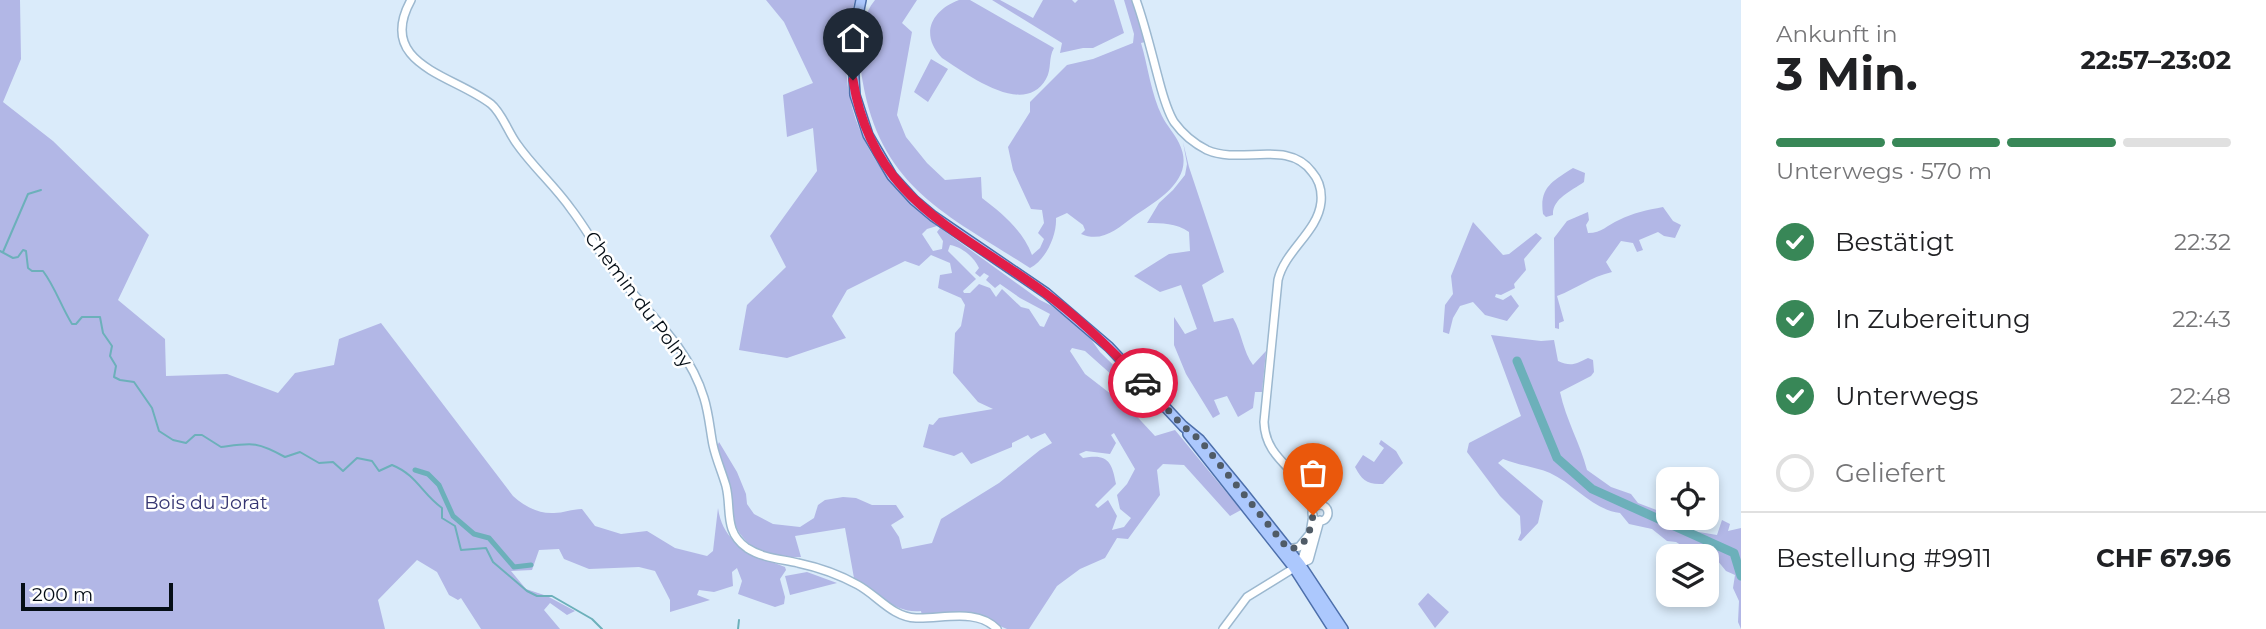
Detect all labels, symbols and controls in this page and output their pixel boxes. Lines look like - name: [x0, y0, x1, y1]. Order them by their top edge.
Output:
- pin: [823, 8, 883, 80]
- icon: home: [834, 19, 872, 57]
- text: Ankunft in: [1776, 20, 1897, 48]
- text: 22:57–23:02: [2081, 44, 2231, 76]
- text: 3 Min.: [1776, 45, 1918, 102]
- text: Unterwegs · 570 m: [1776, 157, 1992, 185]
- icon: check: [1776, 223, 1814, 261]
- text: Bestätigt: [1835, 226, 1954, 258]
- street label: Chemin du Polny: [580, 227, 698, 373]
- text: 22:32: [2174, 228, 2231, 256]
- icon: check: [1776, 300, 1814, 338]
- text: In Zubereitung: [1835, 303, 2031, 335]
- text: 22:43: [2172, 305, 2231, 333]
- courier: [1108, 348, 1178, 418]
- icon: car: [1124, 364, 1162, 402]
- icon: check: [1776, 377, 1814, 415]
- text: Unterwegs: [1835, 380, 1978, 412]
- text: 22:48: [2170, 382, 2231, 410]
- pin: [1283, 443, 1343, 515]
- icon: bag: [1294, 454, 1332, 492]
- text: Geliefert: [1835, 457, 1946, 489]
- map controls: [1656, 467, 1719, 607]
- button: locate: [1656, 467, 1719, 530]
- park label: Bois du Jorat: [144, 491, 268, 514]
- text: Bestellung #9911: [1776, 542, 1992, 574]
- text: CHF 67.96: [2096, 542, 2231, 574]
- button: layers: [1656, 544, 1719, 607]
- scale bar: [21, 580, 173, 612]
- text: 200 m: [32, 583, 93, 606]

